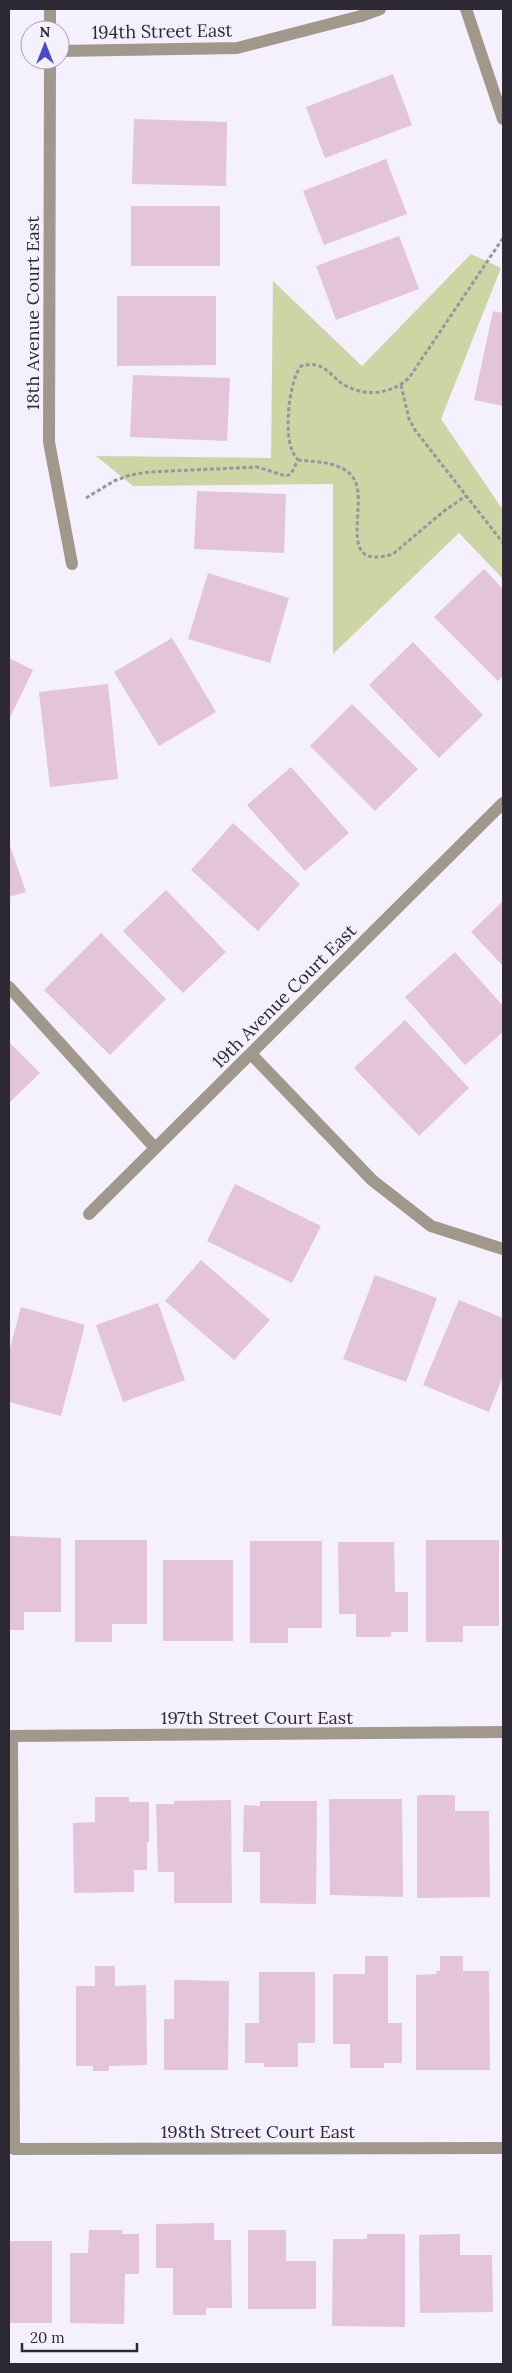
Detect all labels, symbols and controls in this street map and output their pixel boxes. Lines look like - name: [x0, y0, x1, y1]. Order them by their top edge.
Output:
- street label: 194th Street East: [91, 18, 233, 44]
- north arrow: [20, 20, 70, 70]
- text: N: [40, 23, 51, 41]
- street label: 18th Avenue Court East: [21, 216, 44, 410]
- street label: 19th Avenue Court East: [207, 919, 361, 1073]
- street label: 197th Street Court East: [161, 1706, 353, 1729]
- street label: 198th Street Court East: [161, 2120, 355, 2143]
- scale bar: [22, 2320, 138, 2352]
- text: 20 m: [30, 2328, 65, 2347]

